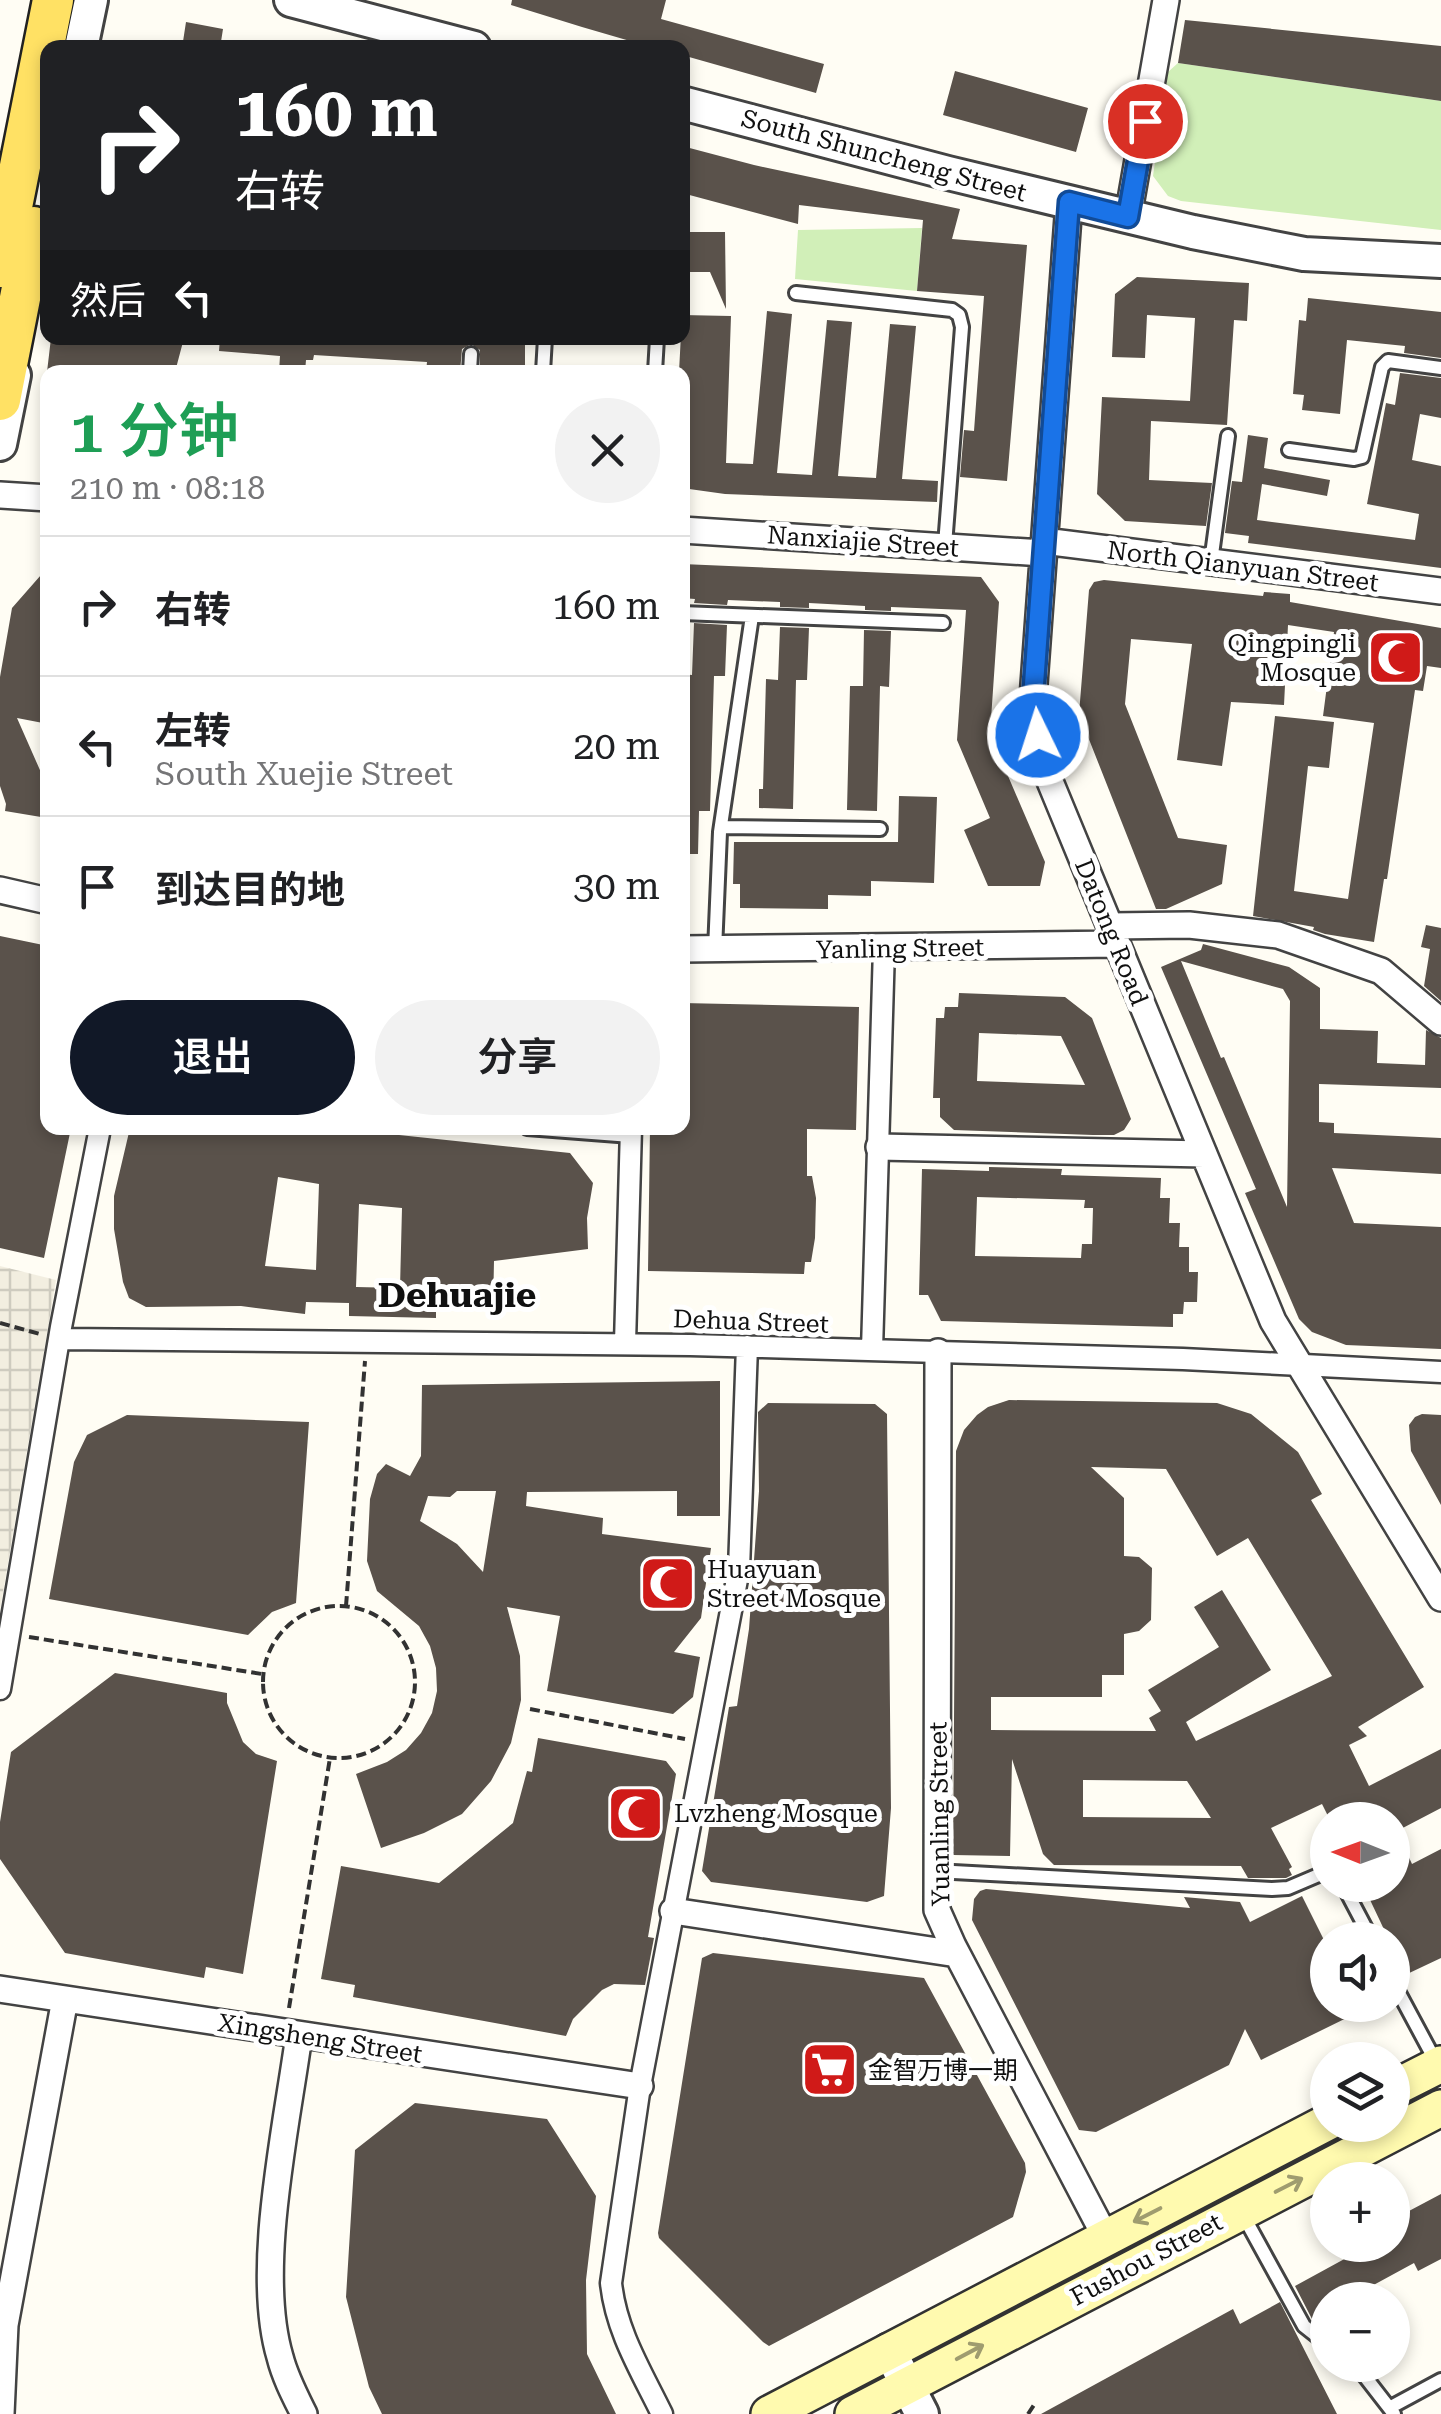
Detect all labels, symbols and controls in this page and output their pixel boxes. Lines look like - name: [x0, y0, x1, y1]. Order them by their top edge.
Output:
- text: 160 m: [235, 71, 438, 153]
- pin: [1103, 79, 1188, 164]
- icon: right: [70, 80, 200, 210]
- icon: arrive: [1118, 94, 1173, 149]
- street label: South Shuncheng Street: [738, 103, 1030, 208]
- text: 右转: [235, 165, 325, 218]
- icon: left: [166, 270, 221, 325]
- text: 然后: [70, 279, 146, 323]
- text: 1 分钟: [70, 396, 239, 467]
- button: close: [555, 398, 660, 503]
- text: 210 m · 08:18: [70, 469, 265, 507]
- street label: Nanxiajie Street: [766, 520, 960, 563]
- street label: North Qianyuan Street: [1106, 535, 1380, 598]
- icon: right: [70, 579, 125, 634]
- text: 160 m: [552, 584, 660, 628]
- text: 右转: [155, 588, 231, 632]
- mosque icon: Qingpingli Mosque: [1365, 627, 1425, 687]
- place label: Qingpingli Mosque: [1227, 629, 1356, 687]
- position arrow: [986, 683, 1090, 787]
- text: 左转: [155, 709, 231, 753]
- icon: left: [70, 719, 125, 774]
- text: 20 m: [573, 724, 660, 768]
- text: South Xuejie Street: [155, 755, 453, 793]
- street label: Datong Road: [1069, 855, 1154, 1010]
- icon: arrive: [70, 859, 125, 914]
- text: 30 m: [573, 864, 660, 908]
- text: 到达目的地: [155, 868, 345, 912]
- street label: Yanling Street: [815, 933, 985, 964]
- button: 退出: [70, 1000, 355, 1115]
- button: 分享: [375, 1000, 660, 1115]
- district label: Dehuajie: [378, 1275, 536, 1316]
- street label: Dehua Street: [673, 1304, 829, 1339]
- mosque icon: Huayuan Street Mosque: [638, 1553, 698, 1613]
- place label: Huayuan Street Mosque: [707, 1555, 881, 1613]
- street label: Yuanling Street: [923, 1721, 956, 1907]
- mosque icon: Lvzheng Mosque: [605, 1783, 665, 1843]
- place label: Lvzheng Mosque: [674, 1799, 878, 1828]
- north arrow: [1310, 1802, 1410, 1902]
- map controls: [1310, 1802, 1410, 2382]
- button: sound: [1310, 1922, 1410, 2022]
- street label: Xingsheng Street: [216, 2008, 424, 2069]
- supermarket icon: 金智万博一期: [799, 2040, 859, 2100]
- button: layers: [1310, 2042, 1410, 2142]
- place label: 金智万博一期: [868, 2056, 1018, 2085]
- button: +: [1310, 2162, 1410, 2262]
- one-way arrow: [1273, 2175, 1303, 2194]
- one-way arrow: [1133, 2206, 1163, 2225]
- street label: Fushou Street: [1065, 2207, 1227, 2312]
- button: −: [1310, 2282, 1410, 2382]
- one-way arrow: [954, 2341, 984, 2361]

